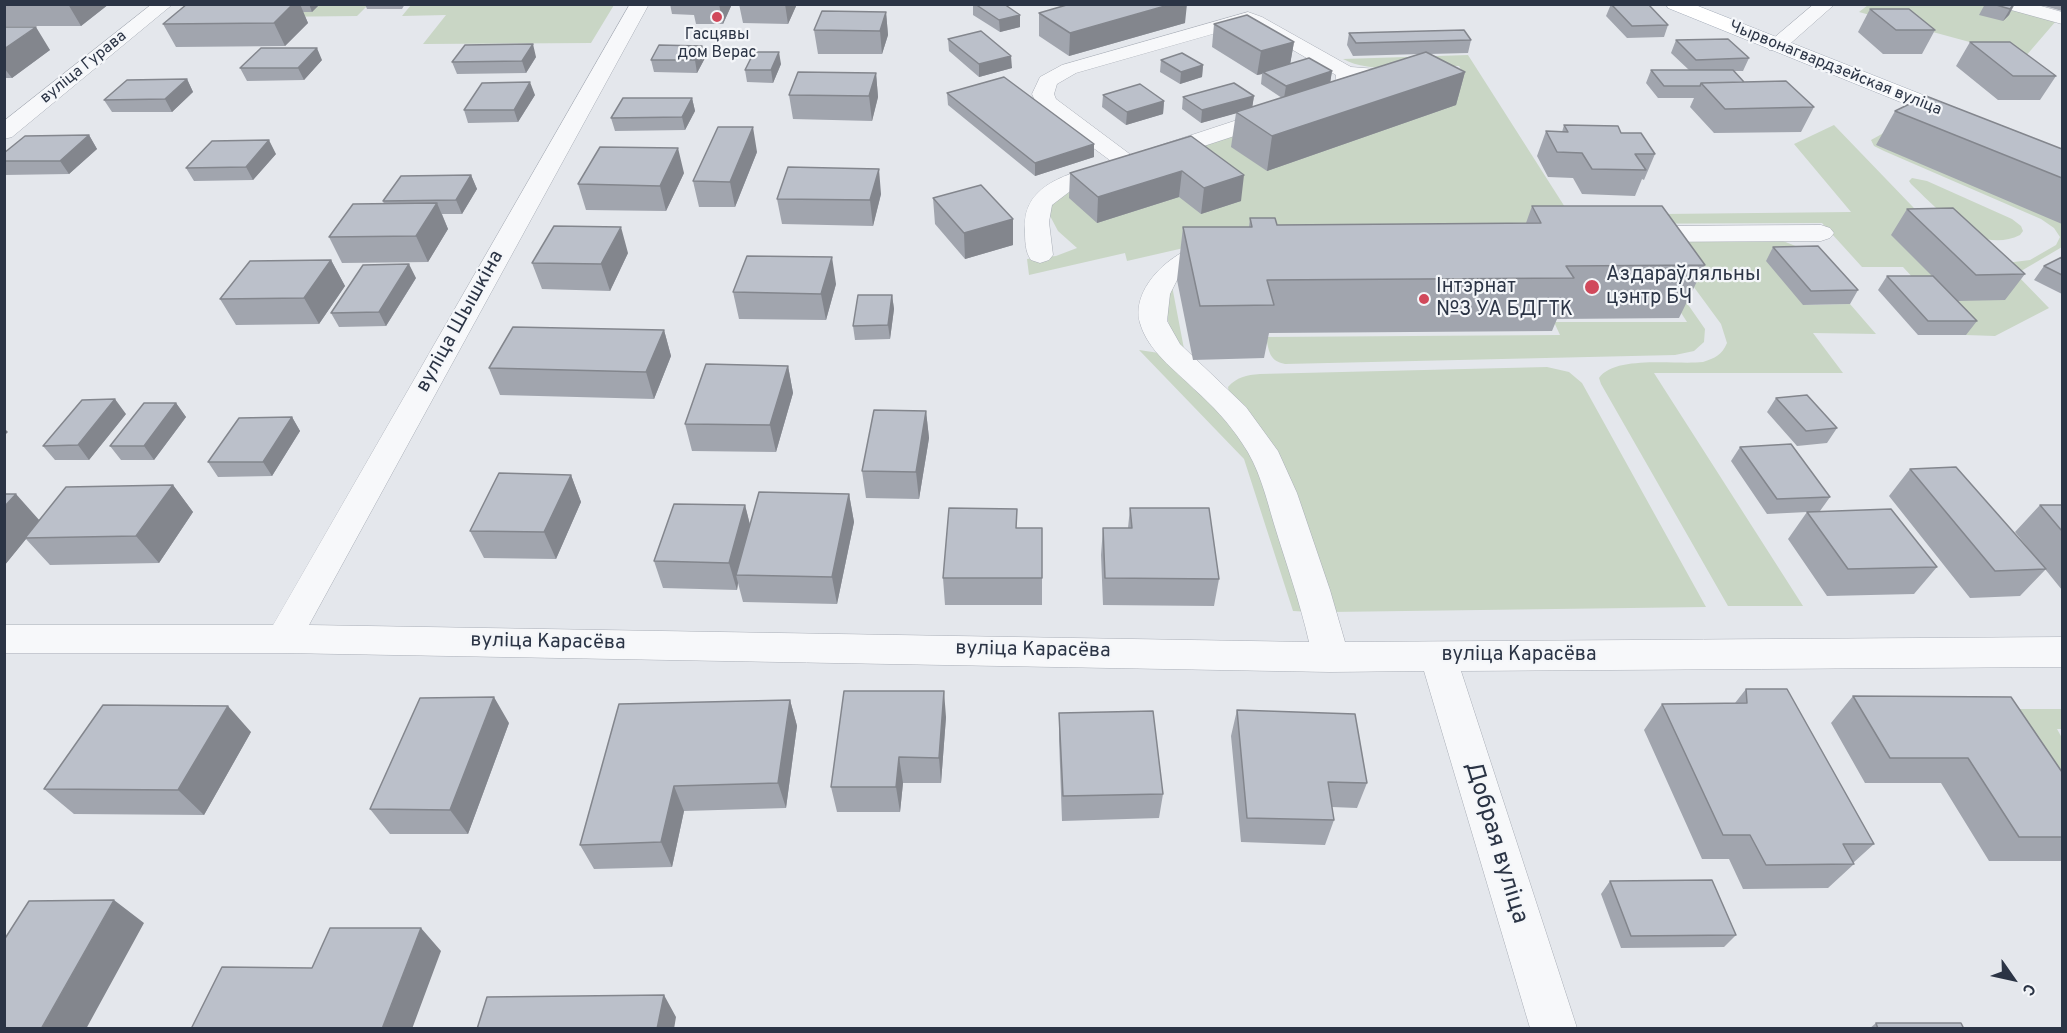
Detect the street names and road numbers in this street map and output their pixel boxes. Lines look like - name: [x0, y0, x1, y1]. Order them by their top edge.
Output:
- street label: Чырвонагвардзейская вуліца: [1726, 17, 1944, 121]
- street label: вуліца Гурава: [37, 27, 131, 109]
- street label: вуліца Шышкіна: [412, 247, 510, 397]
- street label: вуліца Карасёва: [470, 630, 626, 656]
- street label: вуліца Карасёва: [955, 638, 1111, 664]
- street label: вуліца Карасёва: [1441, 644, 1597, 668]
- street label: Добрая вуліца: [1457, 759, 1533, 927]

